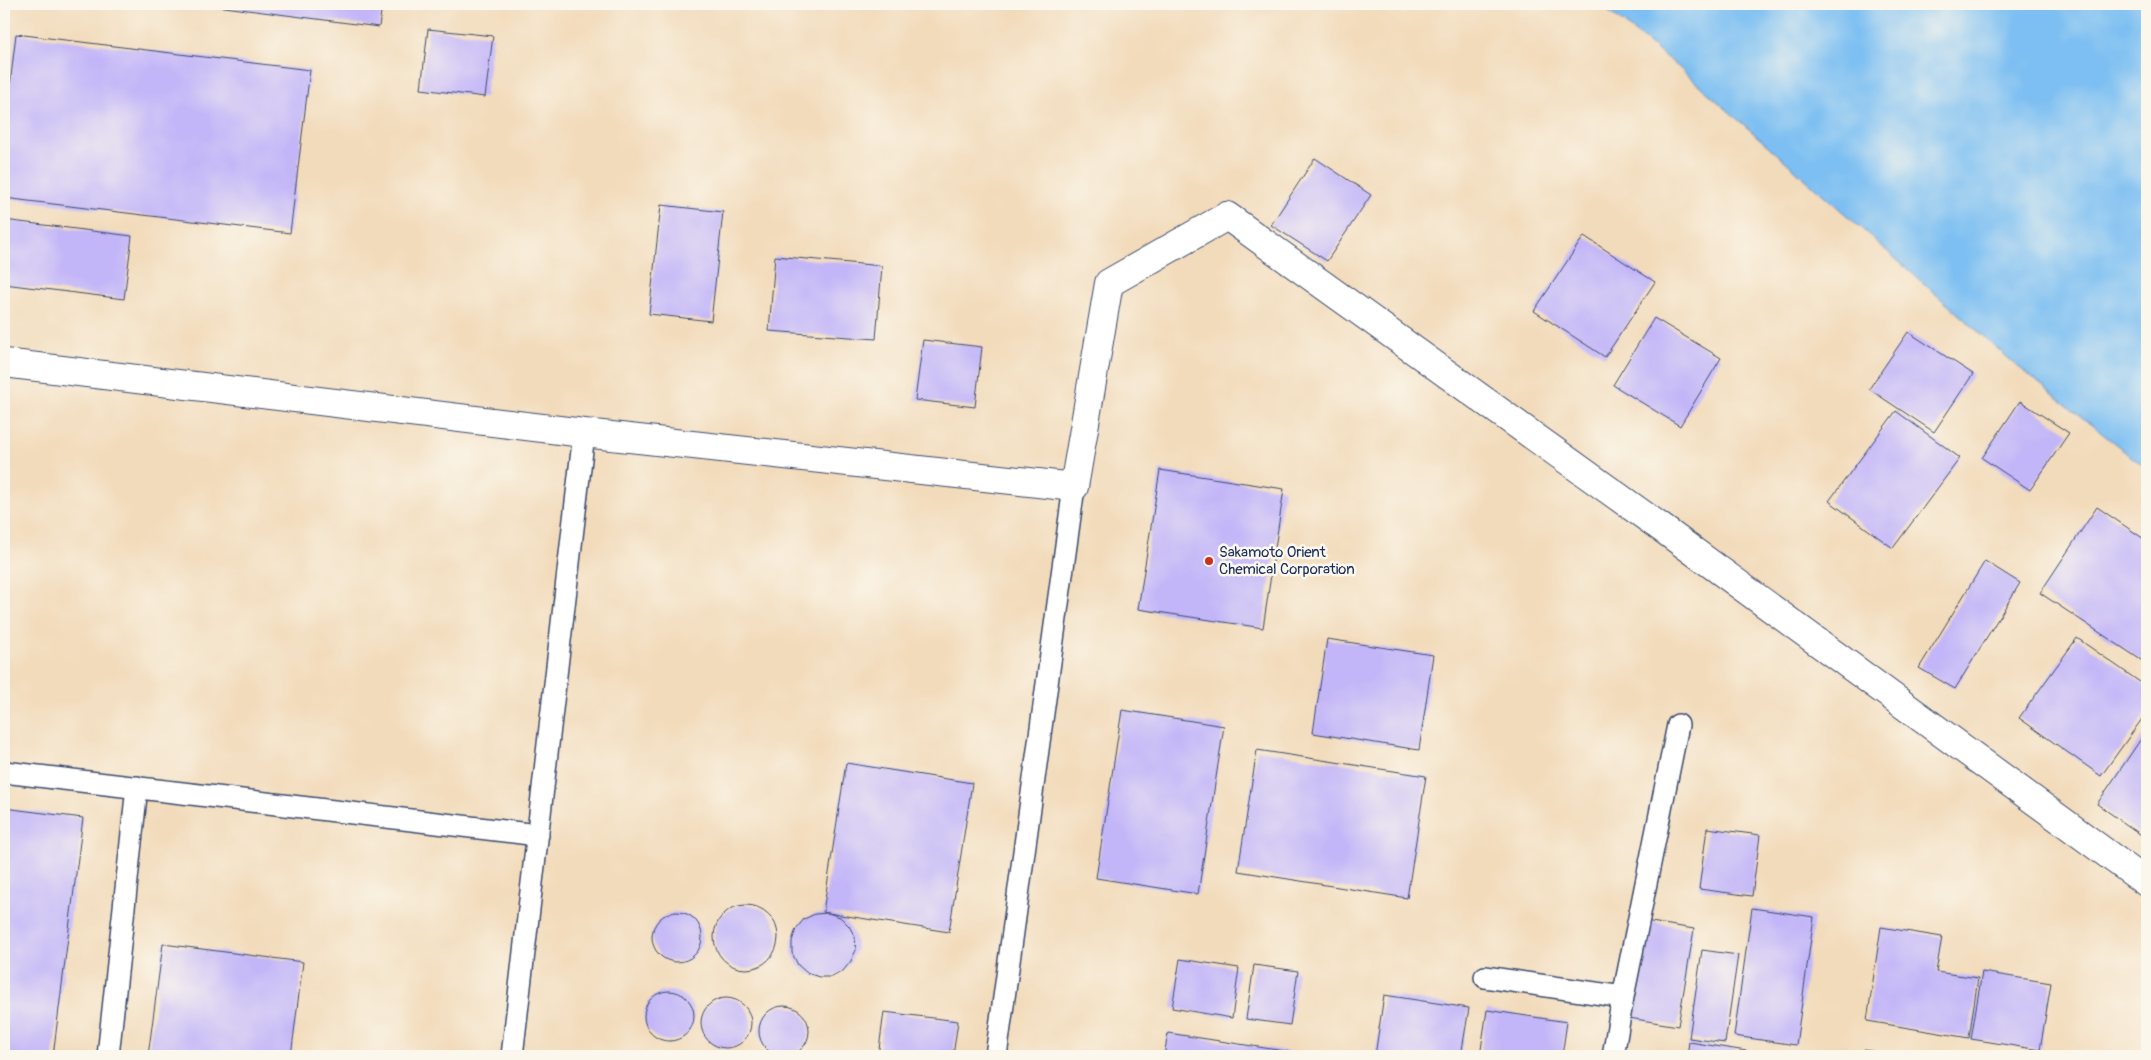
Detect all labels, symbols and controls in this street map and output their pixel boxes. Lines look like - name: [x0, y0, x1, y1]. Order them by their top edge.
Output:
- place label: Sakamoto Orient Chemical Corporation: [1219, 543, 1355, 579]
- marker: Sakamoto Orient Chemical Corporation: [1203, 555, 1215, 567]

